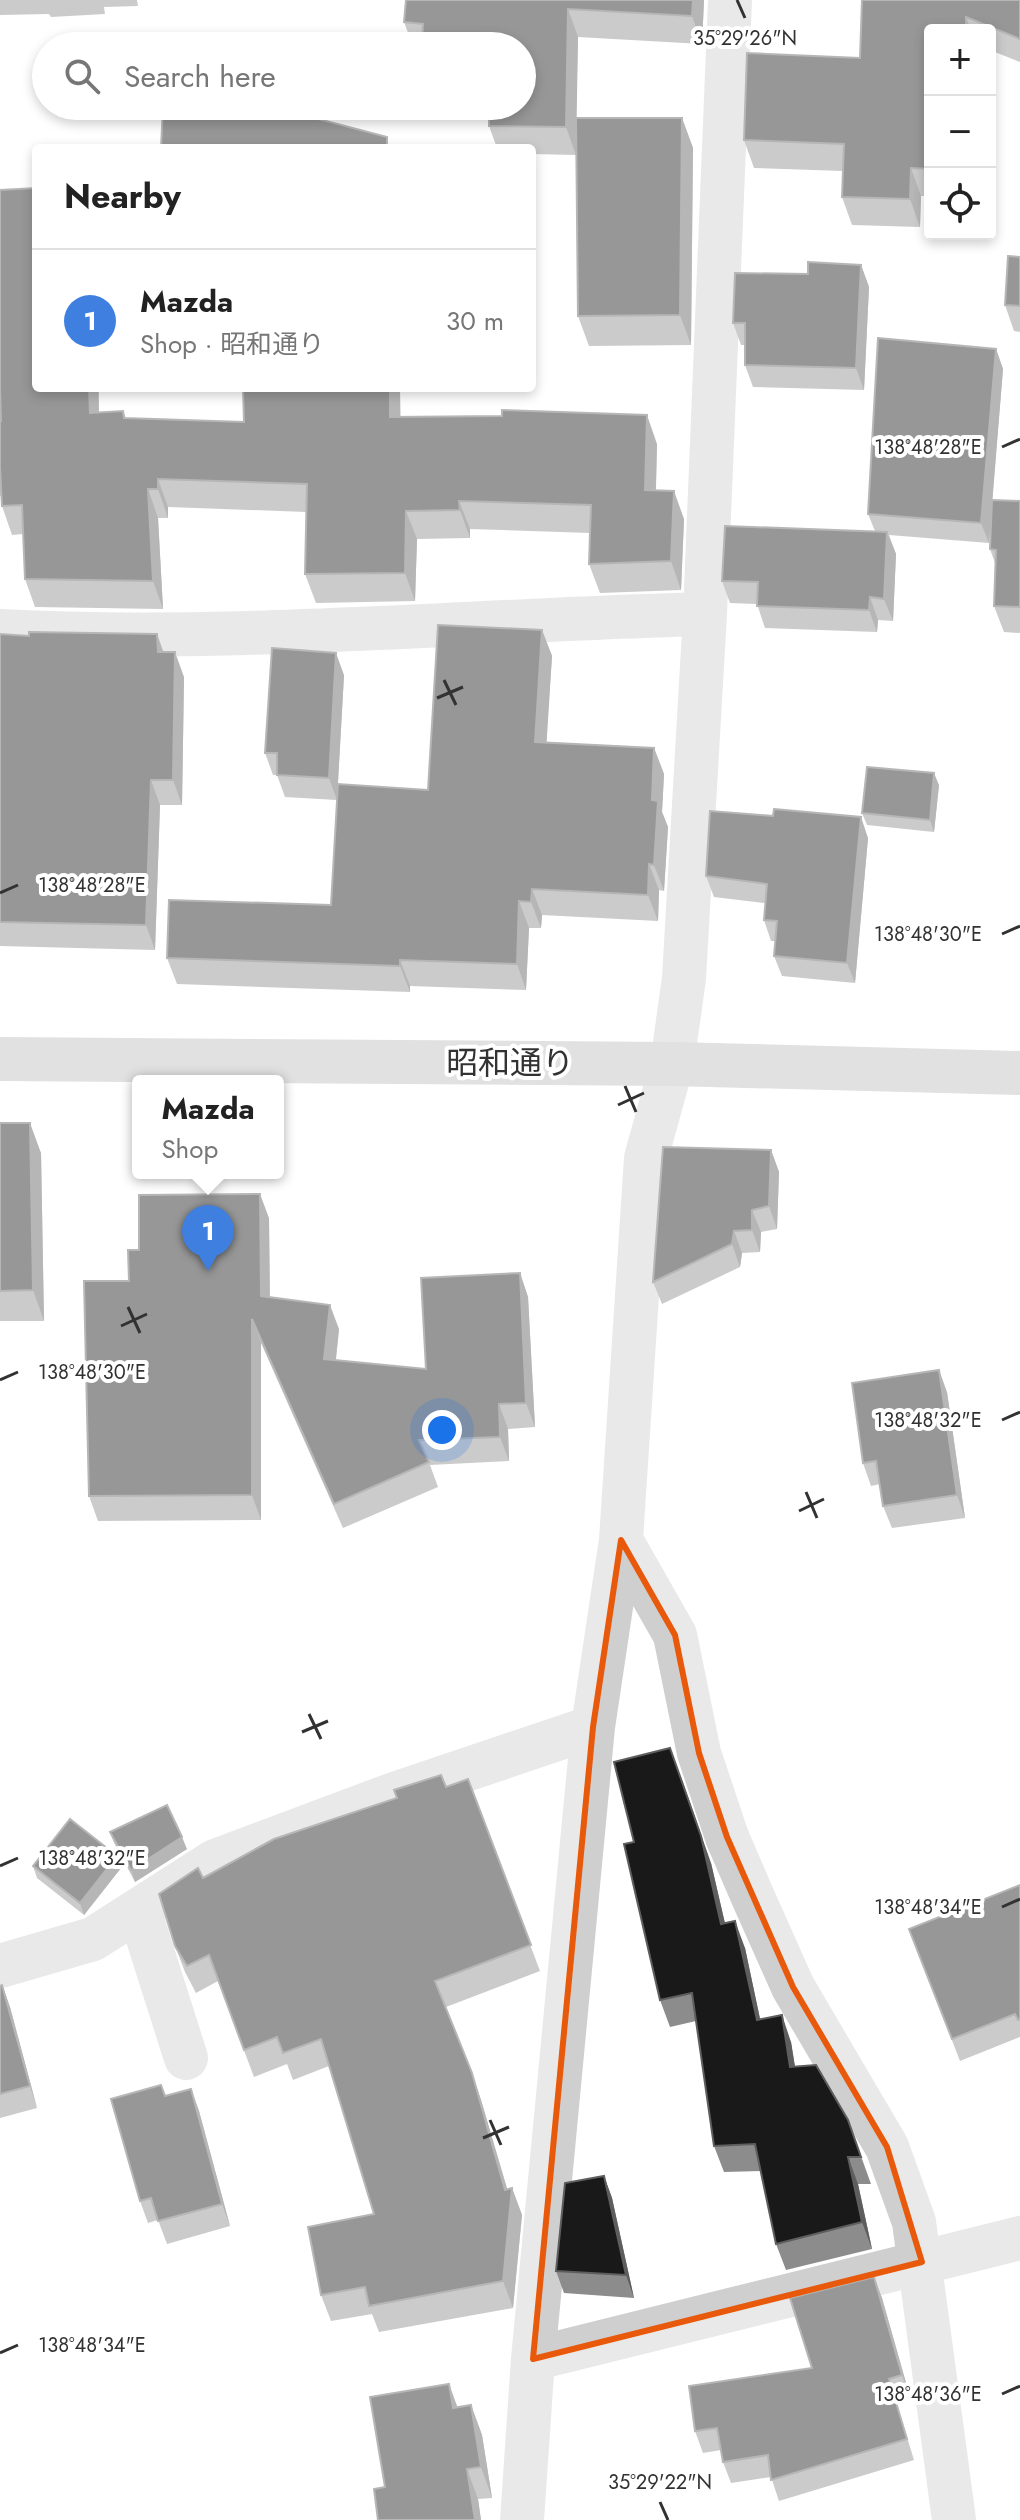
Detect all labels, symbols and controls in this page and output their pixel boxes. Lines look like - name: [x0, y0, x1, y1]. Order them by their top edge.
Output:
- text: 35°29'26"N: [693, 24, 797, 53]
- map controls: [924, 24, 996, 240]
- button: +: [924, 24, 996, 96]
- search box: [32, 32, 536, 120]
- icon: search: [60, 54, 104, 98]
- text: Search here: [124, 55, 276, 98]
- button: −: [924, 96, 996, 168]
- button: locate: [924, 168, 996, 240]
- text: Nearby: [64, 172, 181, 221]
- text: Mazda: [140, 280, 233, 323]
- text: 1: [83, 302, 97, 340]
- text: 30 m: [446, 302, 504, 340]
- text: Shop · 昭和通り: [140, 325, 324, 363]
- text: 138°48'28"E: [874, 433, 982, 462]
- text: 138°48'28"E: [38, 871, 146, 900]
- text: 138°48'30"E: [874, 920, 982, 949]
- street label: 昭和通り: [446, 1040, 574, 1086]
- popup: [132, 1075, 284, 1179]
- text: Mazda: [161, 1087, 255, 1130]
- text: Shop: [161, 1130, 218, 1168]
- pin: 1: [182, 1205, 234, 1271]
- text: 138°48'30"E: [38, 1358, 146, 1387]
- text: 138°48'32"E: [874, 1406, 982, 1435]
- your location: [422, 1410, 462, 1450]
- text: 138°48'32"E: [38, 1844, 146, 1873]
- text: 138°48'34"E: [874, 1893, 982, 1922]
- text: 138°48'34"E: [38, 2331, 146, 2360]
- text: 138°48'36"E: [874, 2380, 982, 2409]
- text: 35°29'22"N: [608, 2468, 712, 2497]

